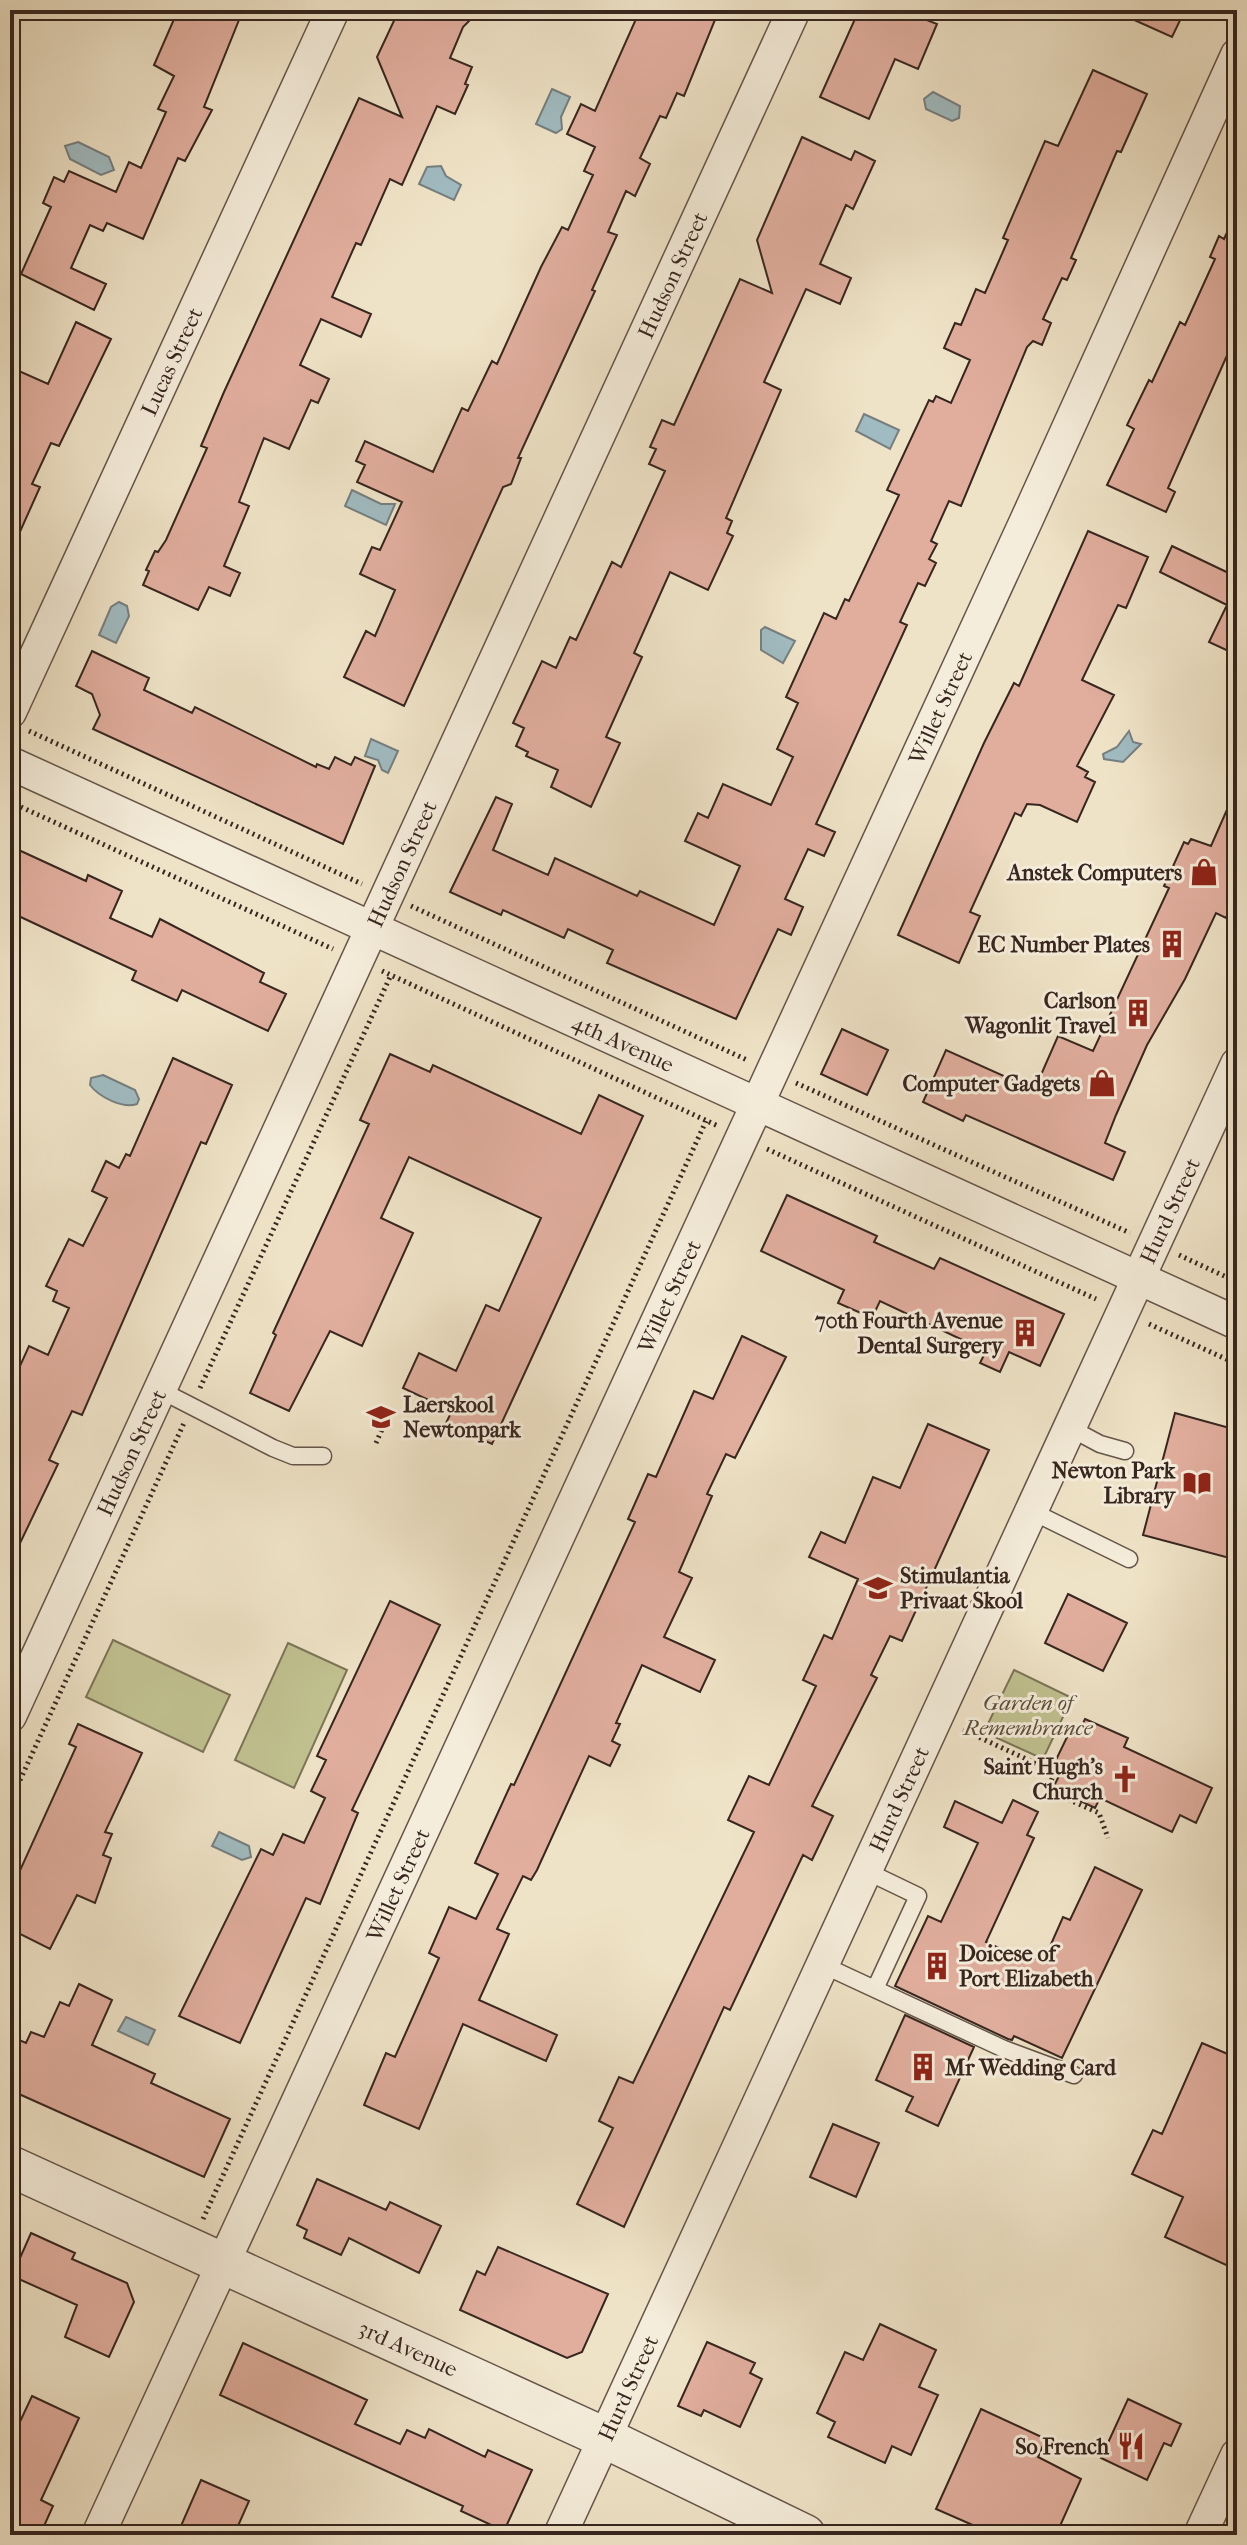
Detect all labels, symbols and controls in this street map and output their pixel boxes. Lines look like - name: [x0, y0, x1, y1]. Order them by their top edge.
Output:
- street label: Hudson Street: [633, 208, 714, 343]
- street label: Lucas Street: [136, 303, 208, 420]
- street label: Willet Street: [903, 647, 978, 770]
- street label: Hudson Street: [362, 797, 443, 931]
- shop icon: Anstek Computers: [1189, 857, 1219, 887]
- place label: Anstek Computers: [1006, 860, 1182, 886]
- building icon: EC Number Plates: [1157, 929, 1187, 959]
- place label: EC Number Plates: [977, 932, 1150, 958]
- place label: Carlson Wagonlit Travel: [964, 988, 1117, 1039]
- building icon: Carlson Wagonlit Travel: [1123, 998, 1153, 1028]
- street label: 4th Avenue: [568, 1009, 678, 1078]
- shop icon: Computer Gadgets: [1087, 1068, 1117, 1098]
- place label: Computer Gadgets: [903, 1071, 1080, 1097]
- street label: Hurd Street: [1135, 1154, 1206, 1268]
- street label: Willet Street: [632, 1236, 707, 1358]
- place label: 70th Fourth Avenue Dental Surgery: [814, 1308, 1004, 1359]
- building icon: 70th Fourth Avenue Dental Surgery: [1010, 1318, 1040, 1348]
- street label: Hudson Street: [92, 1385, 172, 1520]
- place label: Laerskool Newtonpark: [403, 1392, 521, 1443]
- school or university icon: Laerskool Newtonpark: [366, 1402, 396, 1432]
- place label: Newton Park Library: [1052, 1458, 1176, 1509]
- library icon: Newton Park Library: [1182, 1468, 1212, 1498]
- place label: Stimulantia Privaat Skool: [900, 1563, 1024, 1614]
- school or university icon: Stimulantia Privaat Skool: [863, 1573, 893, 1603]
- park label: Garden of Remembrance: [961, 1690, 1094, 1741]
- street label: Hurd Street: [864, 1742, 935, 1857]
- place label: Saint Hugh's Church: [983, 1754, 1104, 1805]
- church icon: Saint Hugh's Church: [1110, 1764, 1140, 1794]
- street label: Willet Street: [361, 1824, 436, 1947]
- place label: Doicese of Port Elizabeth: [959, 1941, 1094, 1992]
- building icon: Doicese of Port Elizabeth: [922, 1951, 952, 1981]
- building icon: Mr Wedding Card: [908, 2052, 938, 2082]
- place label: Mr Wedding Card: [944, 2055, 1117, 2081]
- street label: 3rd Avenue: [354, 2315, 462, 2383]
- street label: Hurd Street: [593, 2331, 664, 2445]
- restaurant icon: So French: [1116, 2431, 1146, 2461]
- place label: So French: [1015, 2434, 1110, 2460]

